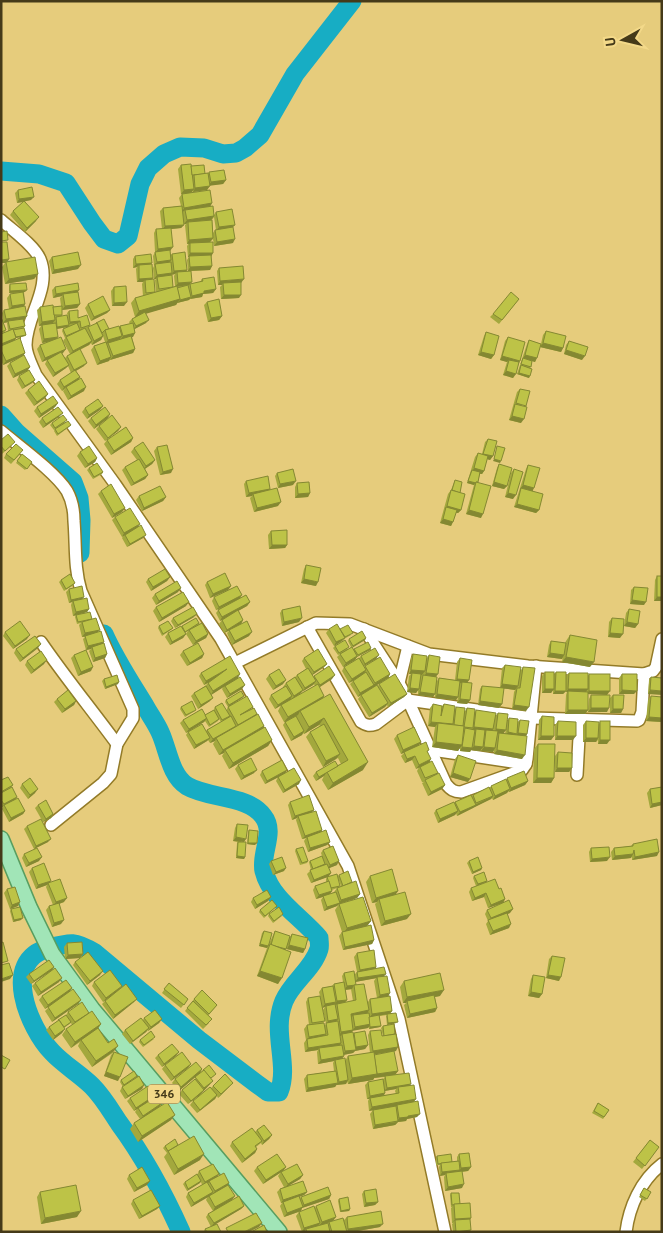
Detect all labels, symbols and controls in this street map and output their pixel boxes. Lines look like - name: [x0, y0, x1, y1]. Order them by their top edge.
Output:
- north arrow: [598, 15, 648, 65]
- text: U: [601, 36, 620, 47]
- road number: 346: [148, 1084, 180, 1104]

